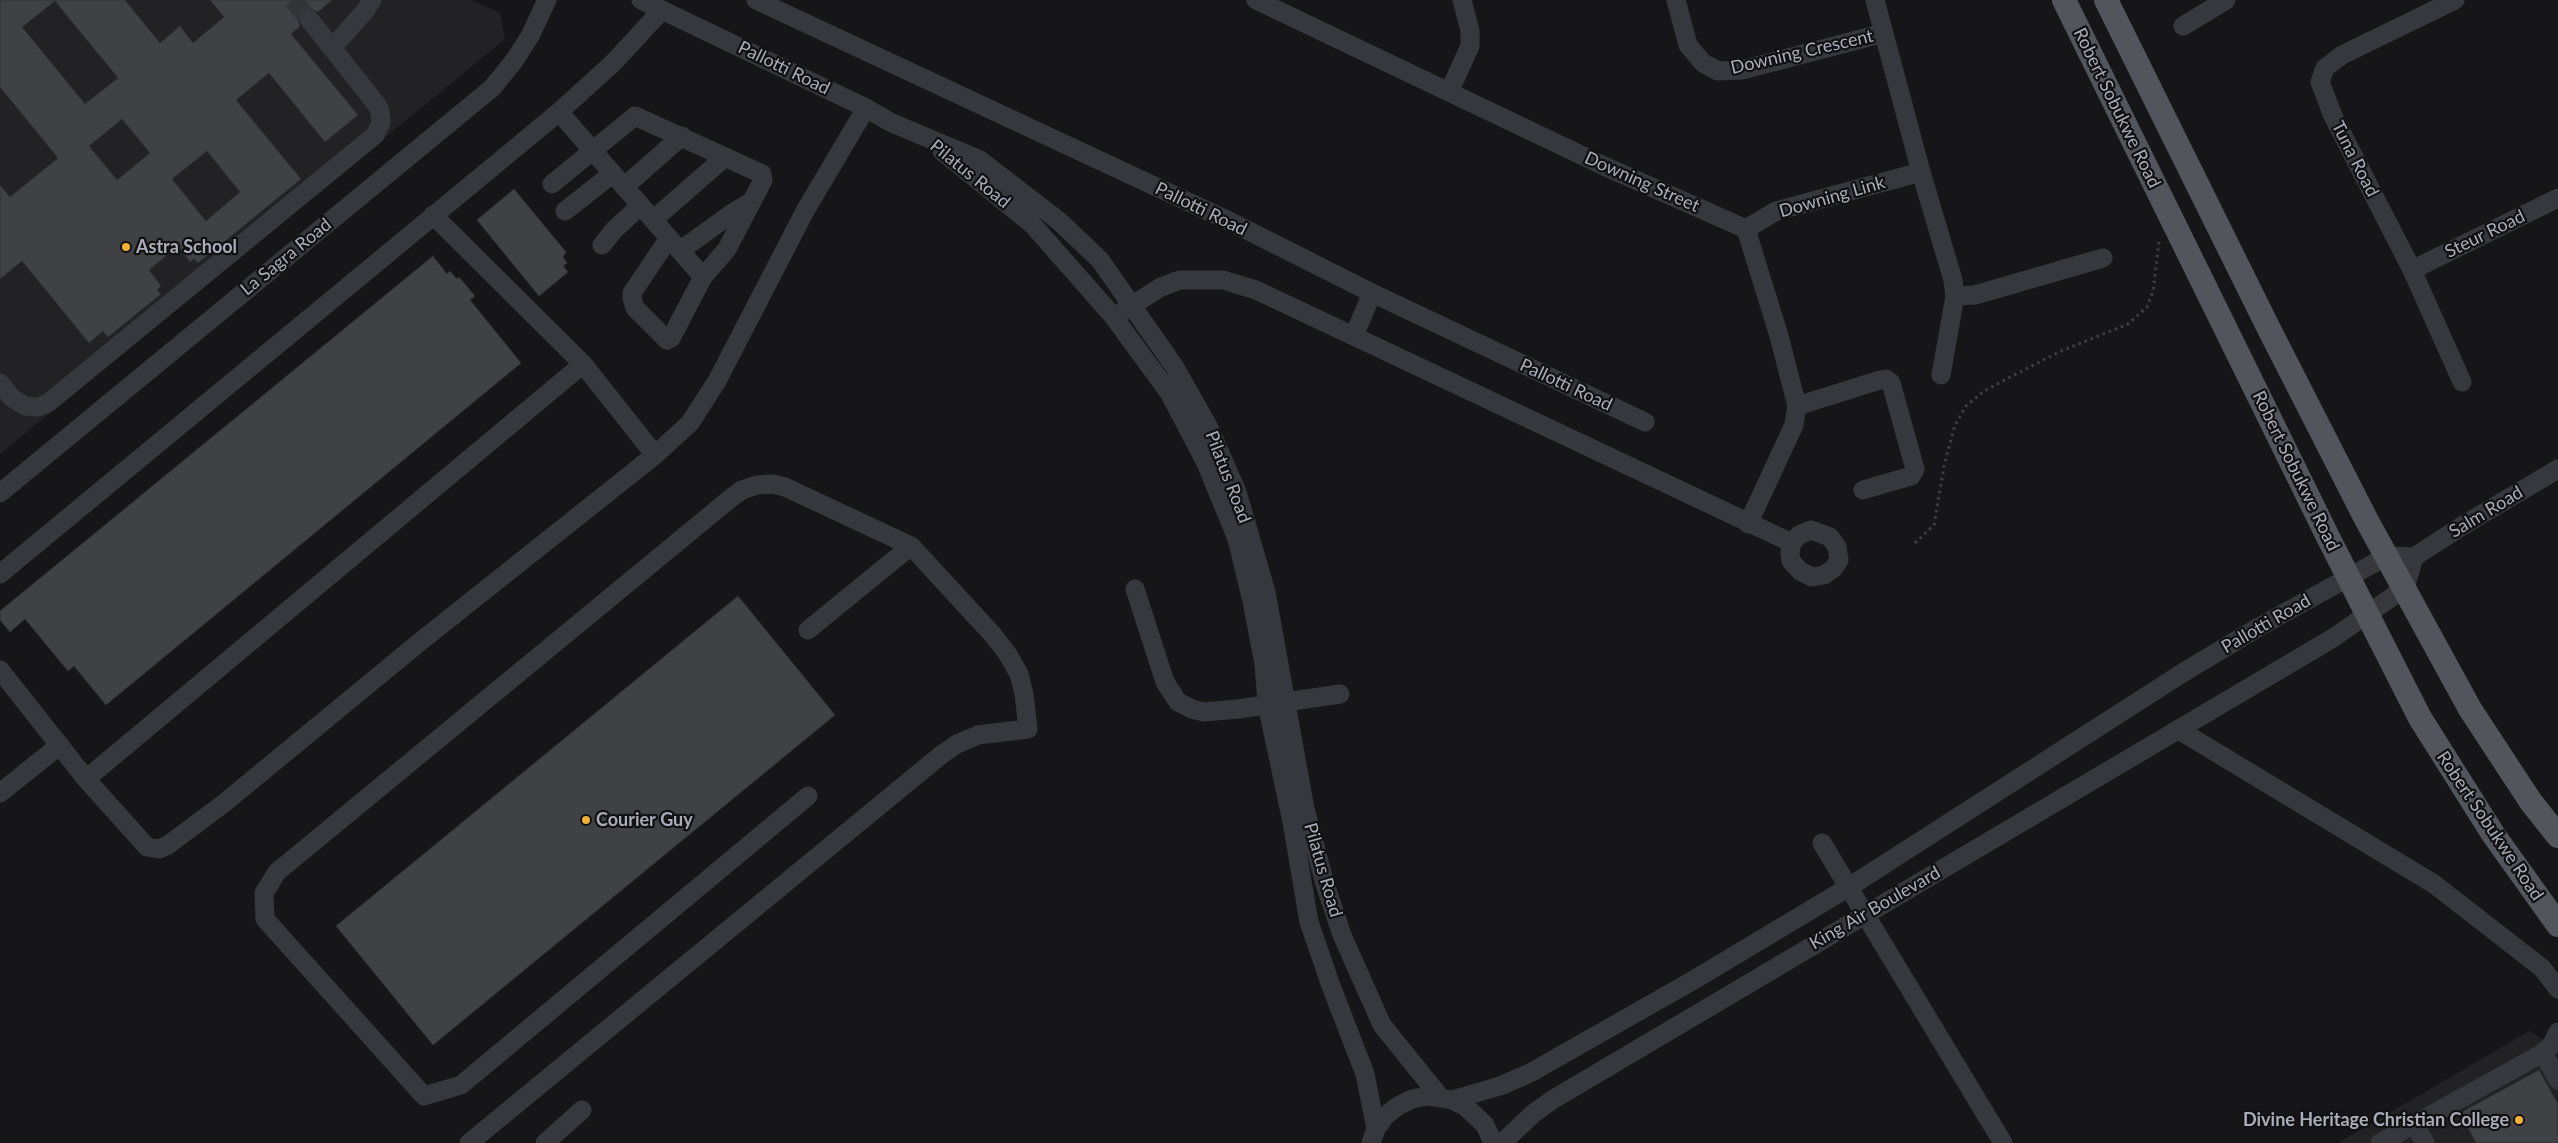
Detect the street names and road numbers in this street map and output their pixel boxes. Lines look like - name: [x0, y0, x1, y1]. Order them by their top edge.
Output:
- street label: Robert Sobukwe Road: [2069, 24, 2165, 192]
- street label: Downing Crescent: [1728, 25, 1876, 79]
- street label: Pallotti Road: [735, 37, 833, 99]
- street label: Tuna Road: [2327, 117, 2383, 201]
- street label: Pilatus Road: [926, 135, 1014, 213]
- street label: Downing Street: [1581, 147, 1703, 217]
- street label: Downing Link: [1777, 172, 1887, 222]
- street label: Pallotti Road: [1152, 178, 1250, 240]
- street label: Steur Road: [2441, 205, 2529, 263]
- street label: La Sagra Road: [236, 214, 336, 300]
- street label: Pallotti Road: [1516, 354, 1616, 416]
- street label: Robert Sobukwe Road: [2248, 387, 2344, 555]
- street label: Pilatus Road: [1201, 428, 1255, 526]
- street label: Salm Road: [2445, 482, 2527, 542]
- street label: Pallotti Road: [2218, 590, 2314, 658]
- street label: Robert Sobukwe Road: [2432, 747, 2548, 905]
- street label: Pilatus Road: [1299, 820, 1347, 920]
- street label: King Air Boulevard: [1806, 862, 1944, 954]

